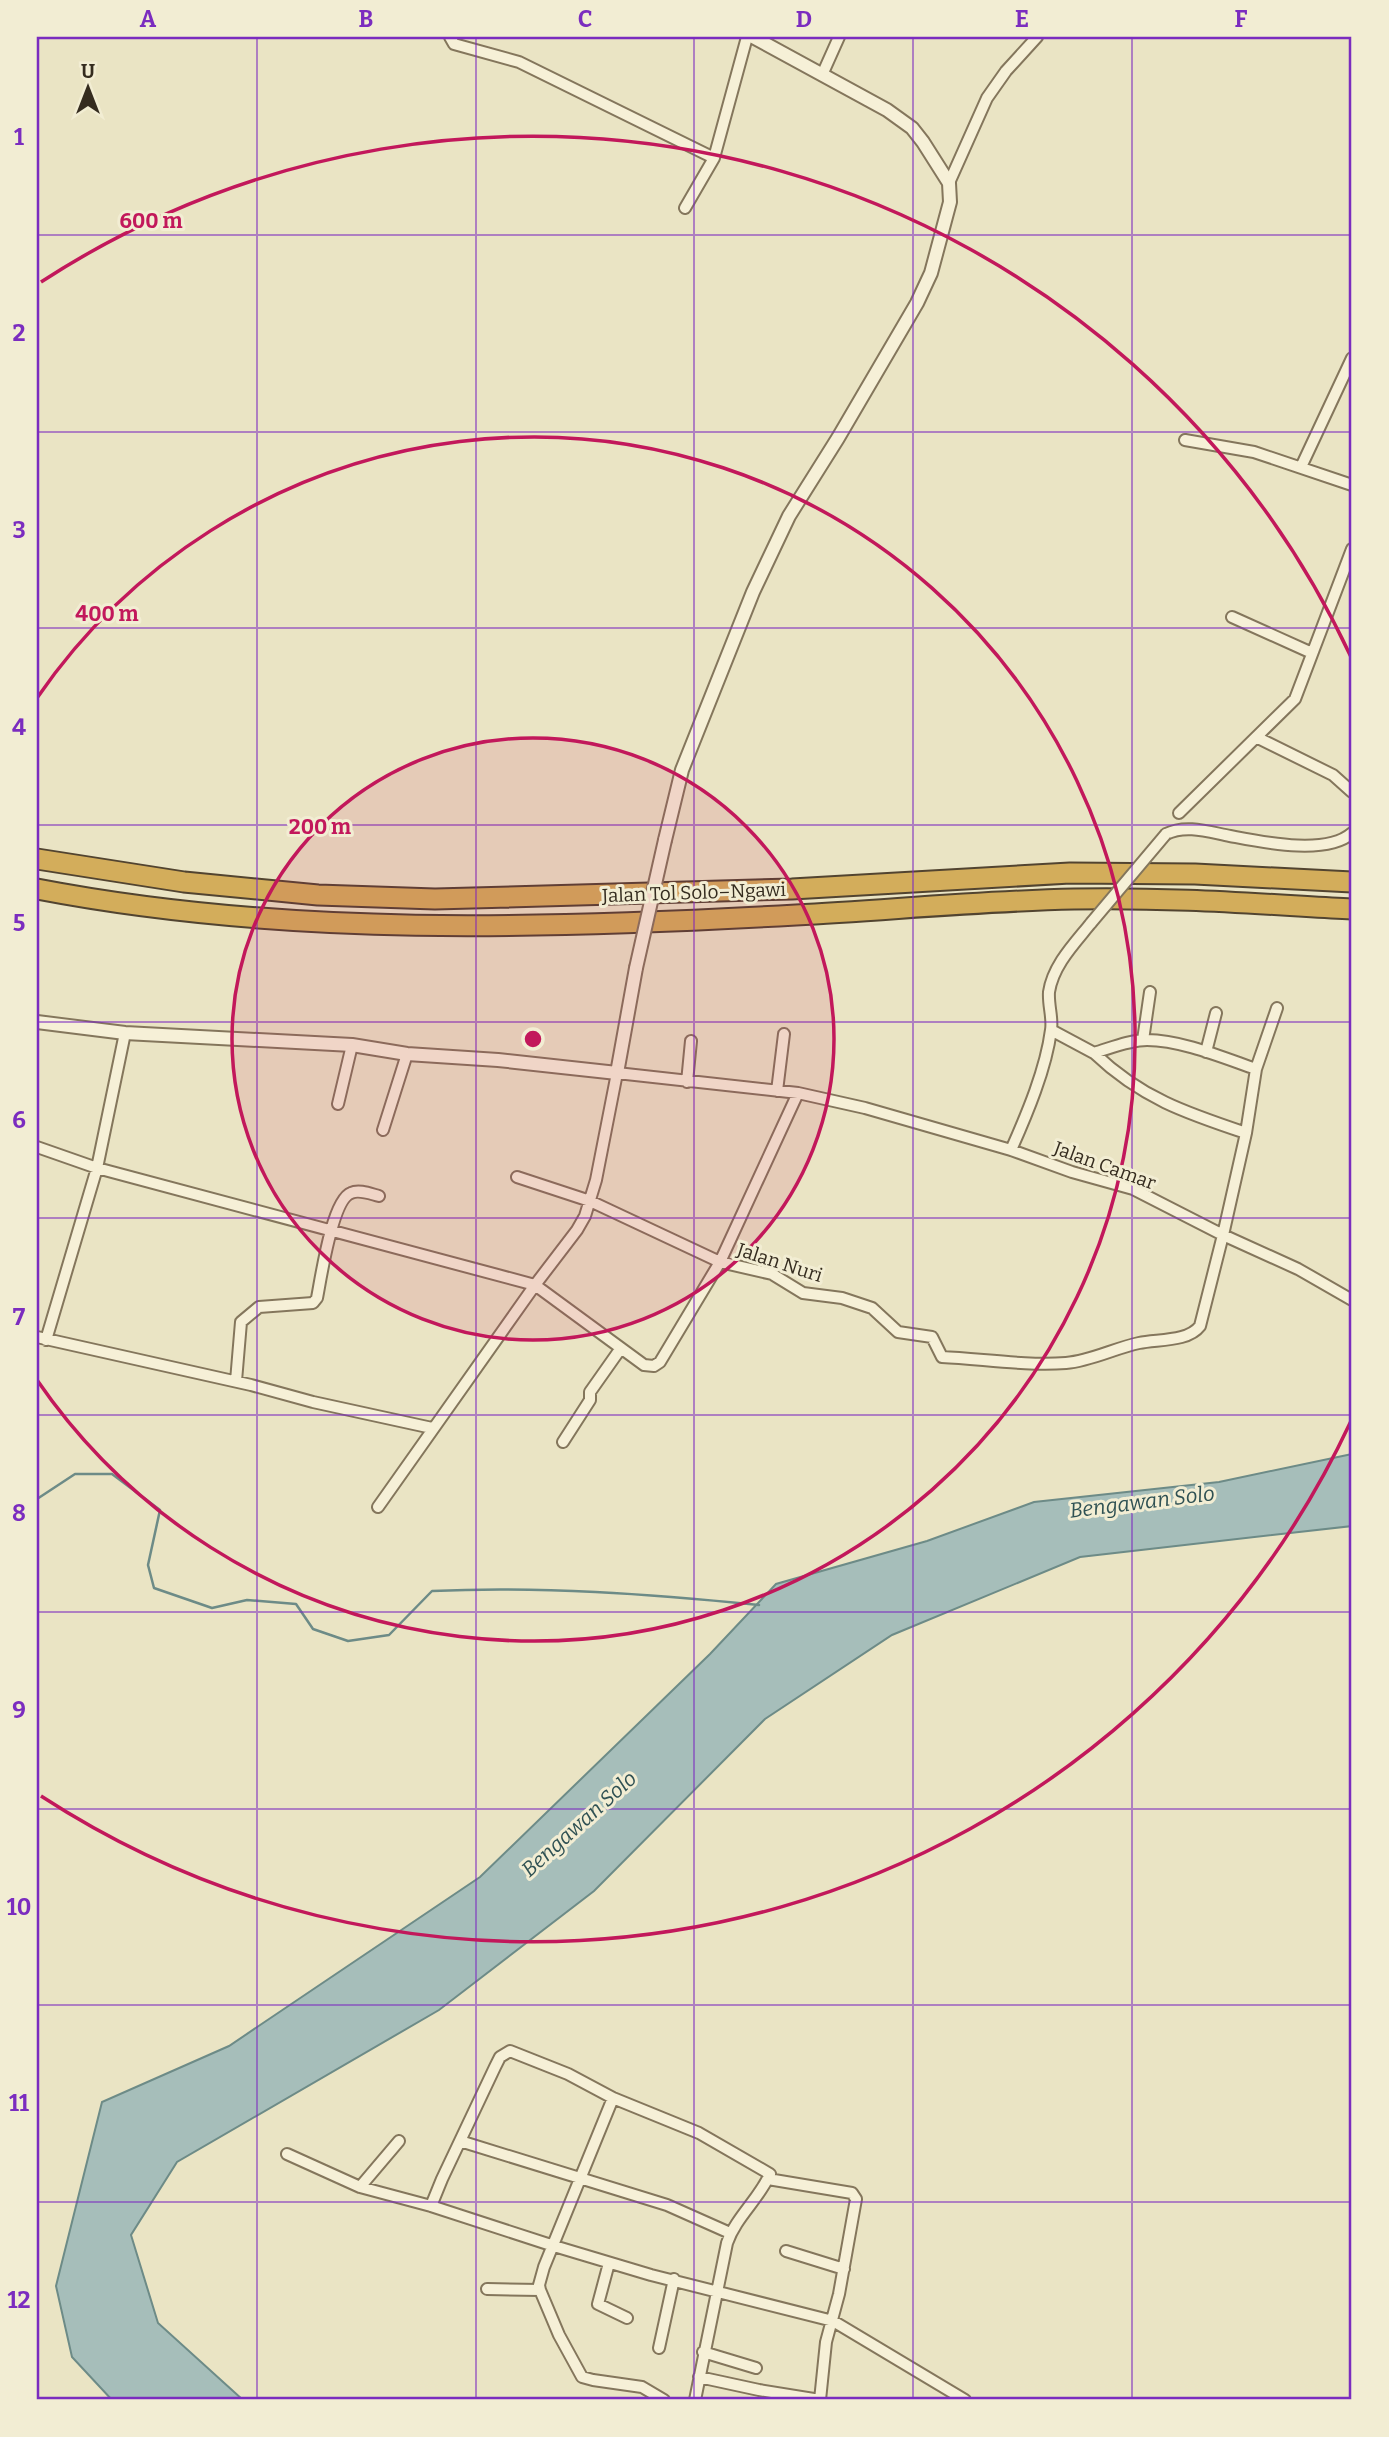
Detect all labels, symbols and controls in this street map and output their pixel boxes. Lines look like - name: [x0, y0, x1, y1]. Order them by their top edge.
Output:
- text: A: [140, 5, 157, 33]
- text: B: [359, 5, 373, 33]
- text: C: [578, 5, 592, 33]
- text: D: [796, 5, 812, 33]
- text: E: [1015, 5, 1029, 33]
- text: F: [1235, 5, 1248, 33]
- north arrow: [52, 52, 122, 122]
- text: U: [81, 60, 95, 83]
- text: 1: [14, 123, 24, 151]
- text: 600 m: [120, 208, 182, 234]
- text: 2: [13, 319, 26, 347]
- text: 3: [12, 516, 26, 544]
- text: 400 m: [75, 601, 139, 627]
- text: 4: [12, 713, 26, 741]
- text: 200 m: [289, 814, 351, 840]
- street label: Jalan Tol Solo–Ngawi: [601, 878, 787, 907]
- text: 5: [13, 909, 25, 937]
- centre of rings: [521, 1027, 545, 1051]
- text: 6: [12, 1106, 26, 1134]
- street label: Jalan Camar: [1050, 1136, 1160, 1195]
- street label: Jalan Nuri: [733, 1238, 826, 1287]
- text: 7: [13, 1303, 26, 1331]
- water label: Bengawan Solo: [1068, 1480, 1216, 1524]
- text: 8: [12, 1499, 26, 1527]
- text: 9: [12, 1696, 26, 1724]
- water label: Bengawan Solo: [516, 1766, 642, 1882]
- text: 10: [7, 1893, 31, 1921]
- text: 11: [9, 2089, 29, 2117]
- text: 12: [8, 2286, 30, 2314]

